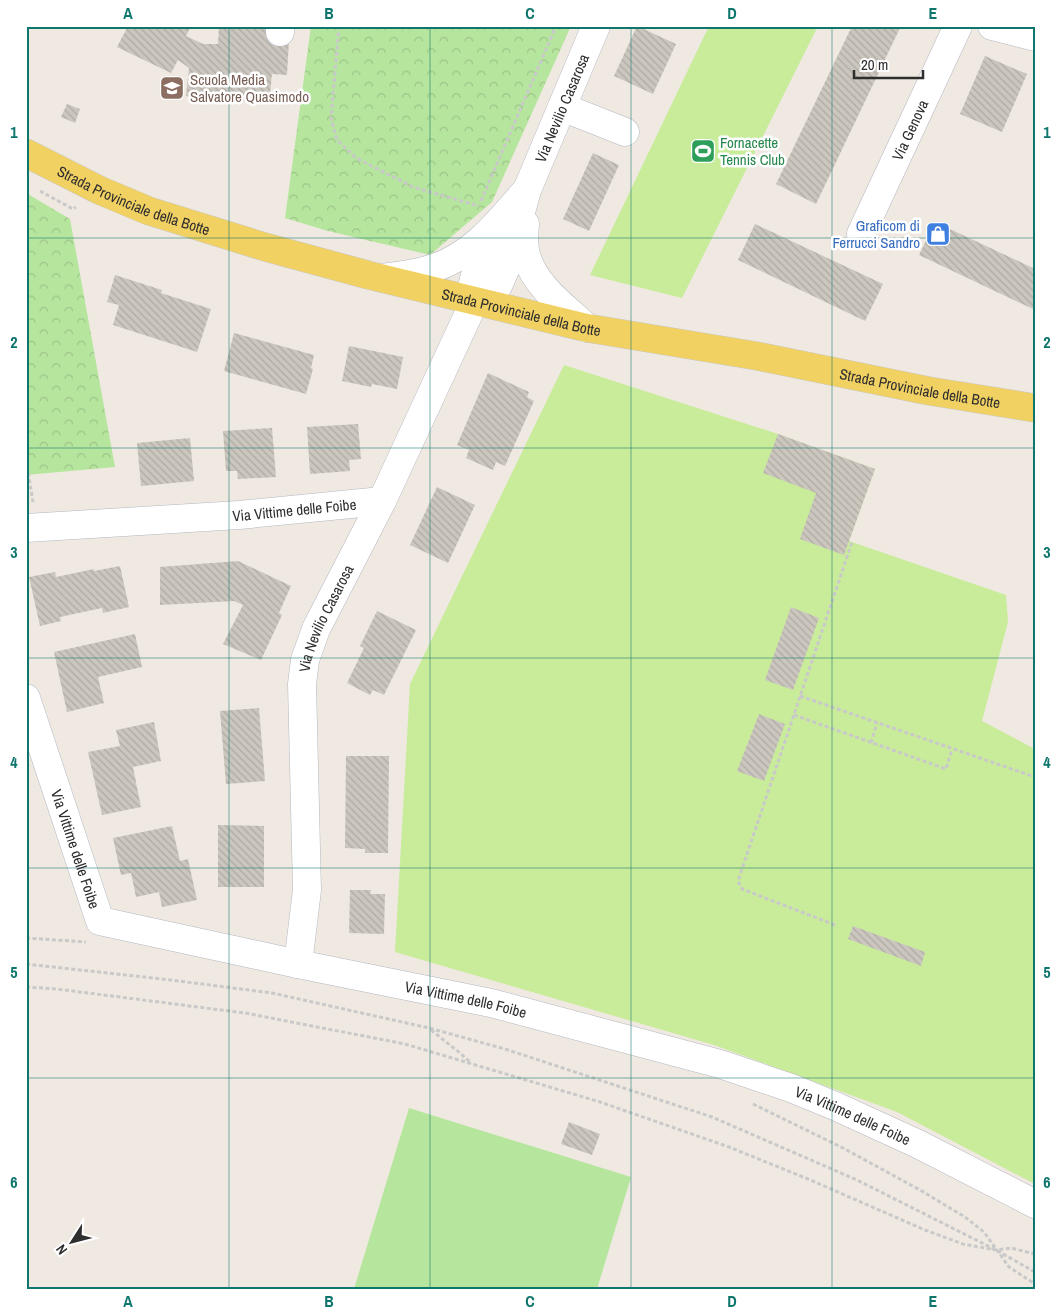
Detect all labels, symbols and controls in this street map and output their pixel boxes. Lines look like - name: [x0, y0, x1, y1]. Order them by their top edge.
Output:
- text: A: [123, 2, 133, 24]
- text: B: [324, 2, 334, 24]
- text: C: [525, 2, 535, 24]
- text: D: [727, 2, 737, 24]
- text: E: [929, 2, 938, 24]
- scale bar: [854, 48, 922, 80]
- street label: Via Nevilio Casarosa: [529, 50, 594, 166]
- text: 20 m: [861, 54, 888, 75]
- place label: Scuola Media Salvatore Quasimodo: [190, 69, 309, 107]
- school or university icon: Scuola Media Salvatore Quasimodo: [159, 75, 185, 101]
- street label: Via Genova: [886, 96, 933, 164]
- text: 1: [10, 121, 18, 143]
- text: 1: [1043, 121, 1051, 143]
- place label: Fornacette Tennis Club: [720, 132, 785, 170]
- sports icon: Fornacette Tennis Club: [690, 138, 716, 164]
- street label: Strada Provinciale della Botte: [54, 160, 213, 240]
- place label: Graficom di Ferrucci Sandro: [832, 215, 920, 253]
- shop icon: Graficom di Ferrucci Sandro: [925, 221, 951, 247]
- street label: Strada Provinciale della Botte: [440, 283, 603, 341]
- text: 2: [10, 331, 18, 353]
- text: 2: [1043, 331, 1051, 353]
- street label: Strada Provinciale della Botte: [838, 363, 1002, 413]
- street label: Via Vittime delle Foibe: [232, 493, 357, 526]
- text: 3: [10, 541, 18, 563]
- text: 3: [1043, 541, 1051, 563]
- street label: Via Nevilio Casarosa: [293, 561, 358, 673]
- text: 4: [10, 751, 18, 773]
- text: 4: [1043, 751, 1051, 773]
- street label: Via Vittime delle Foibe: [47, 787, 106, 911]
- text: 5: [10, 961, 18, 983]
- text: 5: [1043, 961, 1051, 983]
- street label: Via Vittime delle Foibe: [403, 975, 529, 1023]
- street label: Via Vittime delle Foibe: [792, 1080, 914, 1150]
- text: 6: [10, 1171, 18, 1193]
- text: 6: [1043, 1171, 1051, 1193]
- north arrow: [48, 1218, 98, 1268]
- text: N: [52, 1241, 71, 1258]
- text: A: [123, 1290, 133, 1312]
- text: B: [324, 1290, 334, 1312]
- text: C: [525, 1290, 535, 1312]
- text: D: [727, 1290, 737, 1312]
- text: E: [929, 1290, 938, 1312]

